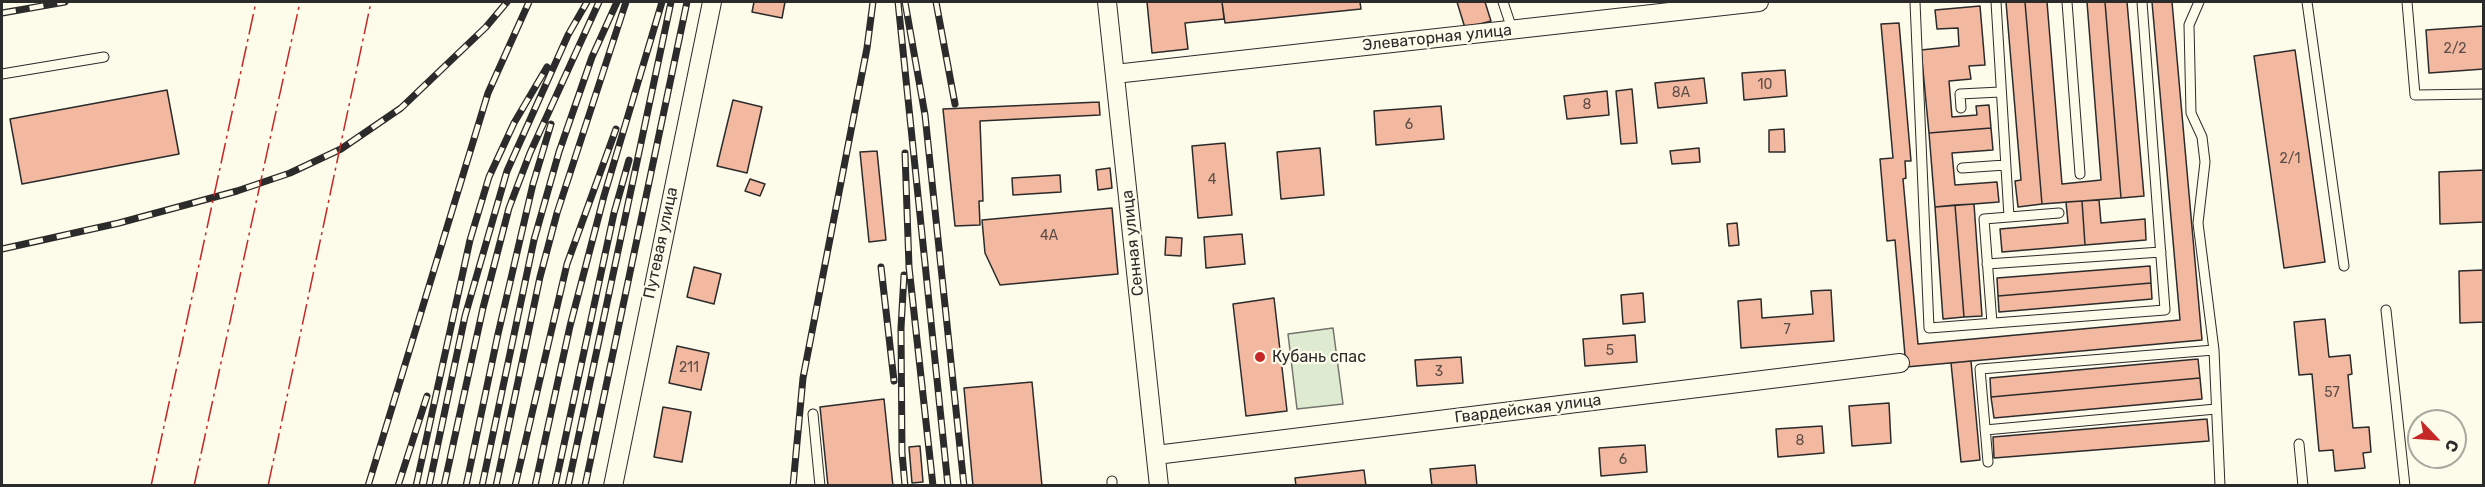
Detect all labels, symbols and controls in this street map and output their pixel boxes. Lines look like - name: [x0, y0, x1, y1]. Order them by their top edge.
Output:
- street label: Элеваторная улица: [1361, 21, 1513, 55]
- house number: 2/2: [2444, 41, 2466, 57]
- house number: 10: [1758, 77, 1772, 93]
- house number: 8А: [1672, 85, 1690, 101]
- house number: 8: [1583, 97, 1591, 113]
- house number: 6: [1405, 117, 1413, 133]
- house number: 2/1: [2280, 151, 2300, 167]
- house number: 4: [1208, 172, 1216, 188]
- street label: Путевая улица: [640, 185, 682, 301]
- street label: Сенная улица: [1118, 189, 1148, 297]
- house number: 4А: [1040, 228, 1058, 244]
- house number: 7: [1783, 322, 1791, 338]
- house number: 5: [1606, 343, 1614, 359]
- place label: Кубань спас: [1272, 347, 1366, 367]
- marker: Кубань спас: [1253, 350, 1267, 364]
- house number: 211: [679, 360, 699, 376]
- house number: 3: [1435, 364, 1443, 380]
- house number: 57: [2324, 385, 2340, 401]
- street label: Гвардейская улица: [1454, 390, 1602, 428]
- north arrow: [2407, 409, 2467, 469]
- house number: 8: [1796, 433, 1804, 449]
- text: С: [2441, 437, 2463, 455]
- house number: 6: [1619, 452, 1627, 468]

